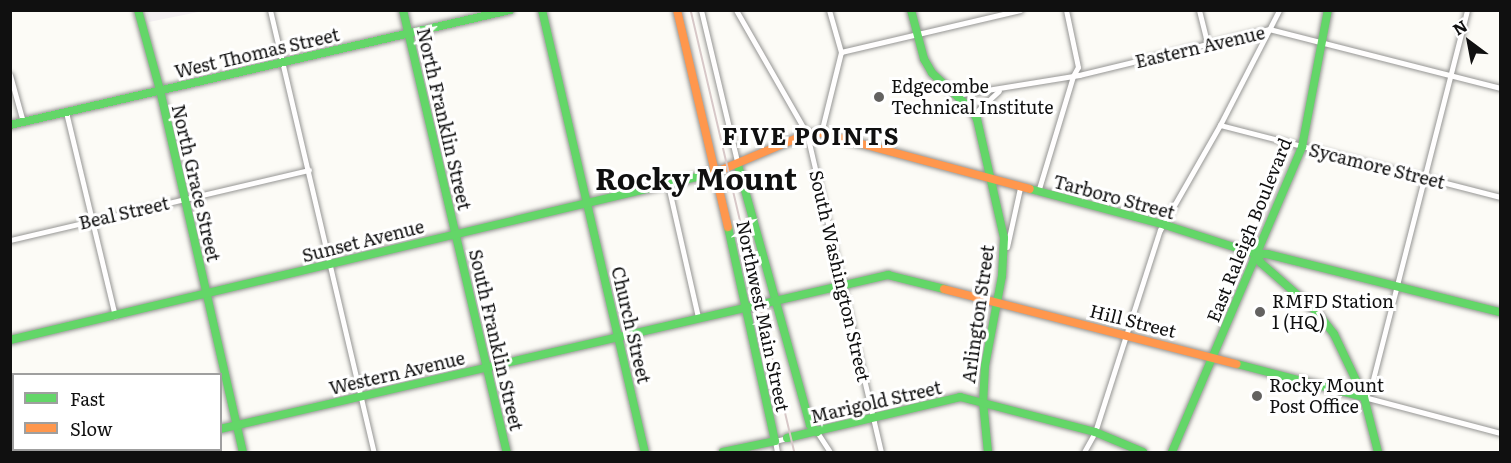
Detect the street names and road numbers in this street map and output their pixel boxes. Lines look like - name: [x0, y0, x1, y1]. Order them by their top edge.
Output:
- street label: Eastern Avenue: [1133, 22, 1267, 72]
- street label: West Thomas Street: [172, 24, 342, 82]
- street label: North Franklin Street: [413, 26, 475, 212]
- street label: North Grace Street: [167, 102, 225, 264]
- street label: East Raleigh Boulevard: [1202, 135, 1296, 325]
- street label: Sycamore Street: [1307, 139, 1447, 193]
- street label: South Washington Street: [805, 168, 875, 384]
- street label: Tarboro Street: [1051, 170, 1177, 224]
- street label: Beal Street: [77, 192, 171, 234]
- street label: Sunset Avenue: [300, 215, 426, 267]
- street label: Northwest Main Street: [732, 218, 794, 414]
- street label: Arlington Street: [958, 243, 998, 385]
- street label: South Franklin Street: [465, 247, 527, 433]
- street label: Church Street: [607, 264, 655, 386]
- street label: Hill Street: [1088, 300, 1178, 342]
- street label: Western Avenue: [327, 347, 467, 399]
- street label: Marigold Street: [808, 376, 944, 428]

